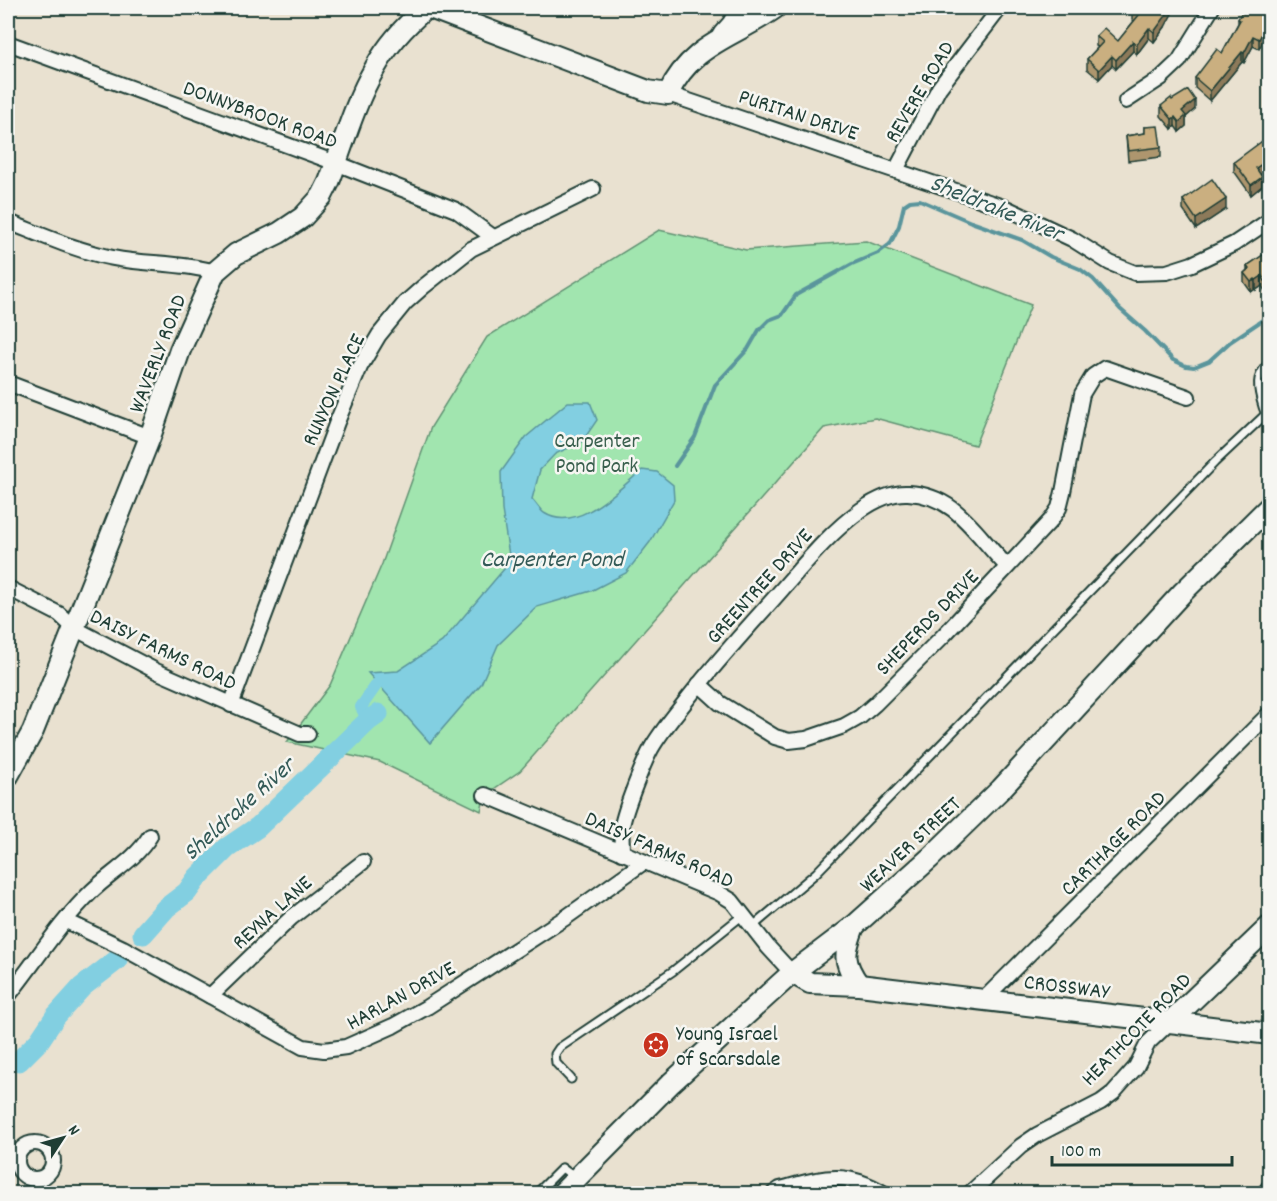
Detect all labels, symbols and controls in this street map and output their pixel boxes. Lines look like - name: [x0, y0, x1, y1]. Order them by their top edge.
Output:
- street label: REVERE ROAD: [878, 36, 964, 150]
- street label: DONNYBROOK ROAD: [178, 74, 341, 159]
- street label: PURITAN DRIVE: [734, 82, 862, 150]
- water label: Sheldrake River: [924, 168, 1070, 253]
- street label: WAVERLY ROAD: [122, 290, 196, 418]
- street label: RUNYON PLACE: [296, 329, 375, 452]
- park label: Carpenter Pond Park: [554, 427, 640, 483]
- street label: GREENTREE DRIVE: [700, 522, 821, 652]
- water label: Carpenter Pond: [481, 544, 626, 578]
- street label: SHEPERDS DRIVE: [870, 563, 987, 684]
- street label: DAISY FARMS ROAD: [84, 602, 241, 700]
- water label: Sheldrake River: [176, 748, 306, 870]
- street label: CARTHAGE ROAD: [1055, 785, 1174, 904]
- street label: WEAVER STREET: [854, 790, 969, 901]
- street label: DAISY FARMS ROAD: [579, 805, 738, 898]
- street label: REYNA LANE: [226, 869, 320, 958]
- street label: HARLAN DRIVE: [342, 954, 462, 1040]
- street label: HEATHCOTE ROAD: [1075, 967, 1200, 1094]
- street label: CROSSWAY: [1022, 968, 1112, 1009]
- place label: Young Israel of Scarsdale: [676, 1020, 780, 1076]
- synagogue icon: Young Israel of Scarsdale: [641, 1030, 671, 1060]
- north arrow: [33, 1108, 93, 1168]
- text: N: [61, 1121, 85, 1141]
- scale bar: [1052, 1129, 1232, 1167]
- text: 100 m: [1061, 1140, 1101, 1165]

